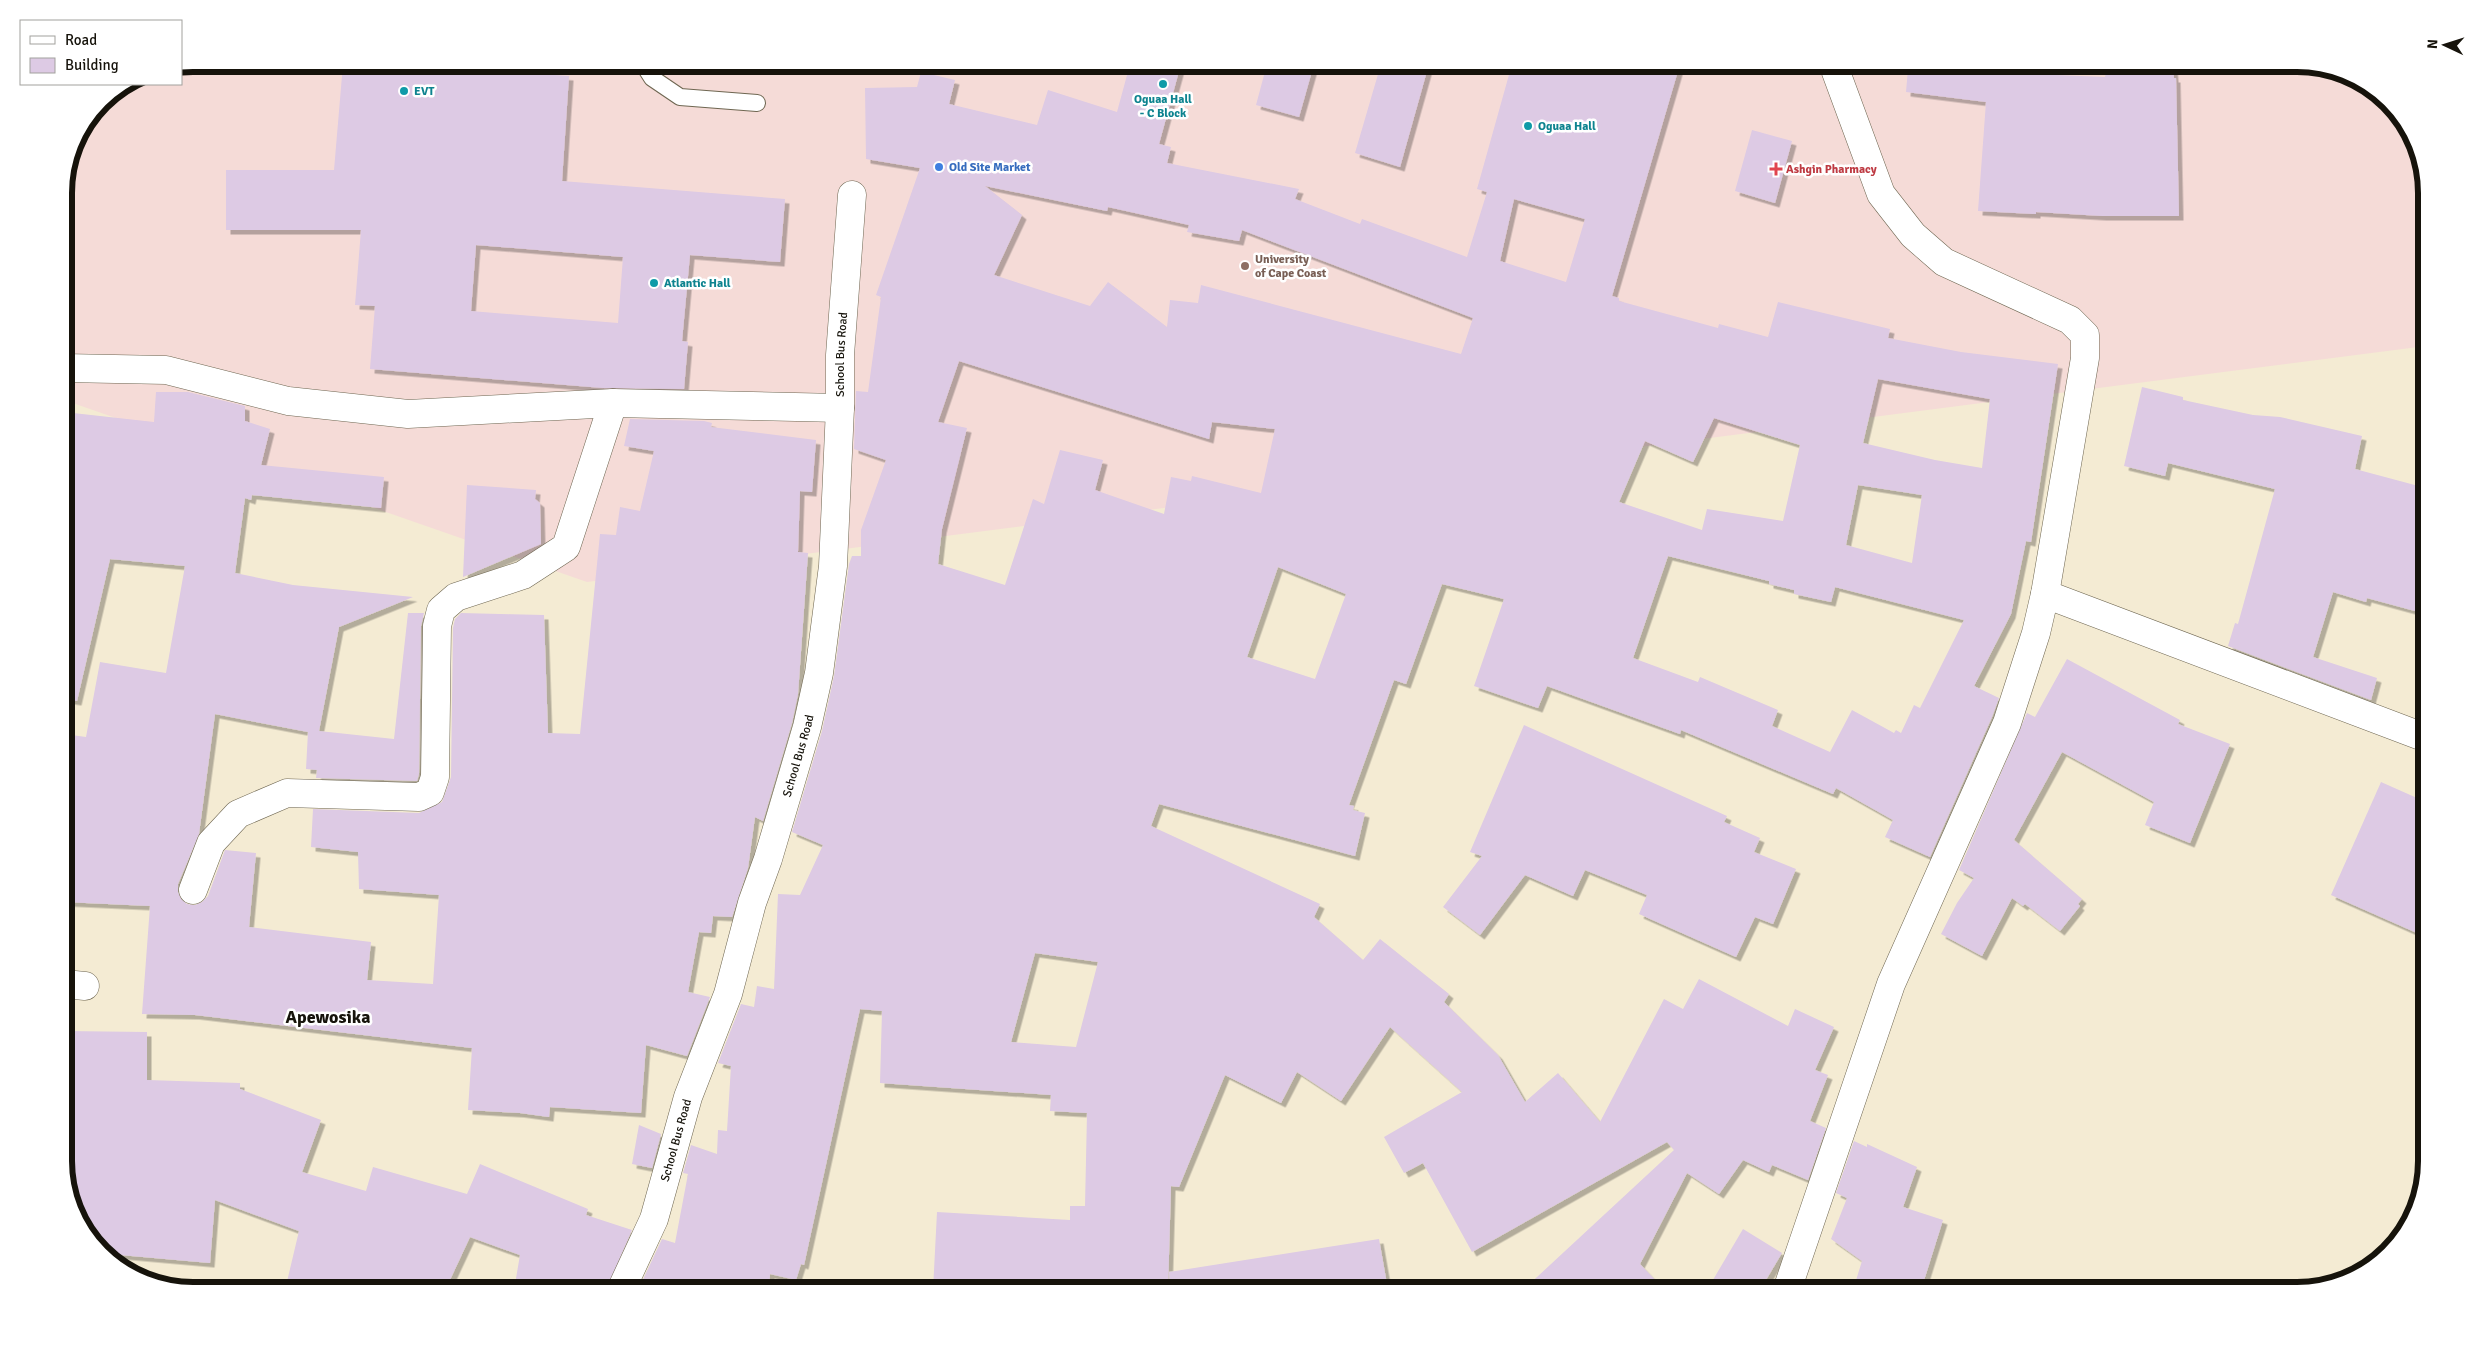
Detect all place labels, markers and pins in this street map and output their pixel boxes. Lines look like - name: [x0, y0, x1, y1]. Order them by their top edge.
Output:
- marker: Oguaa Hall - C Block: [1157, 78, 1169, 90]
- place label: EVT: [414, 84, 435, 99]
- marker: EVT: [398, 85, 410, 97]
- place label: Oguaa Hall - C Block: [1134, 92, 1192, 121]
- place label: Oguaa Hall: [1538, 119, 1596, 134]
- marker: Oguaa Hall: [1522, 120, 1534, 132]
- place label: Old Site Market: [949, 160, 1031, 175]
- marker: Old Site Market: [933, 161, 945, 173]
- place label: Ashgin Pharmacy: [1786, 162, 1877, 177]
- marker: Ashgin Pharmacy: [1770, 163, 1782, 175]
- place label: University of Cape Coast: [1255, 252, 1327, 281]
- marker: University of Cape Coast: [1239, 260, 1251, 272]
- place label: Atlantic Hall: [664, 276, 731, 291]
- marker: Atlantic Hall: [648, 277, 660, 289]

